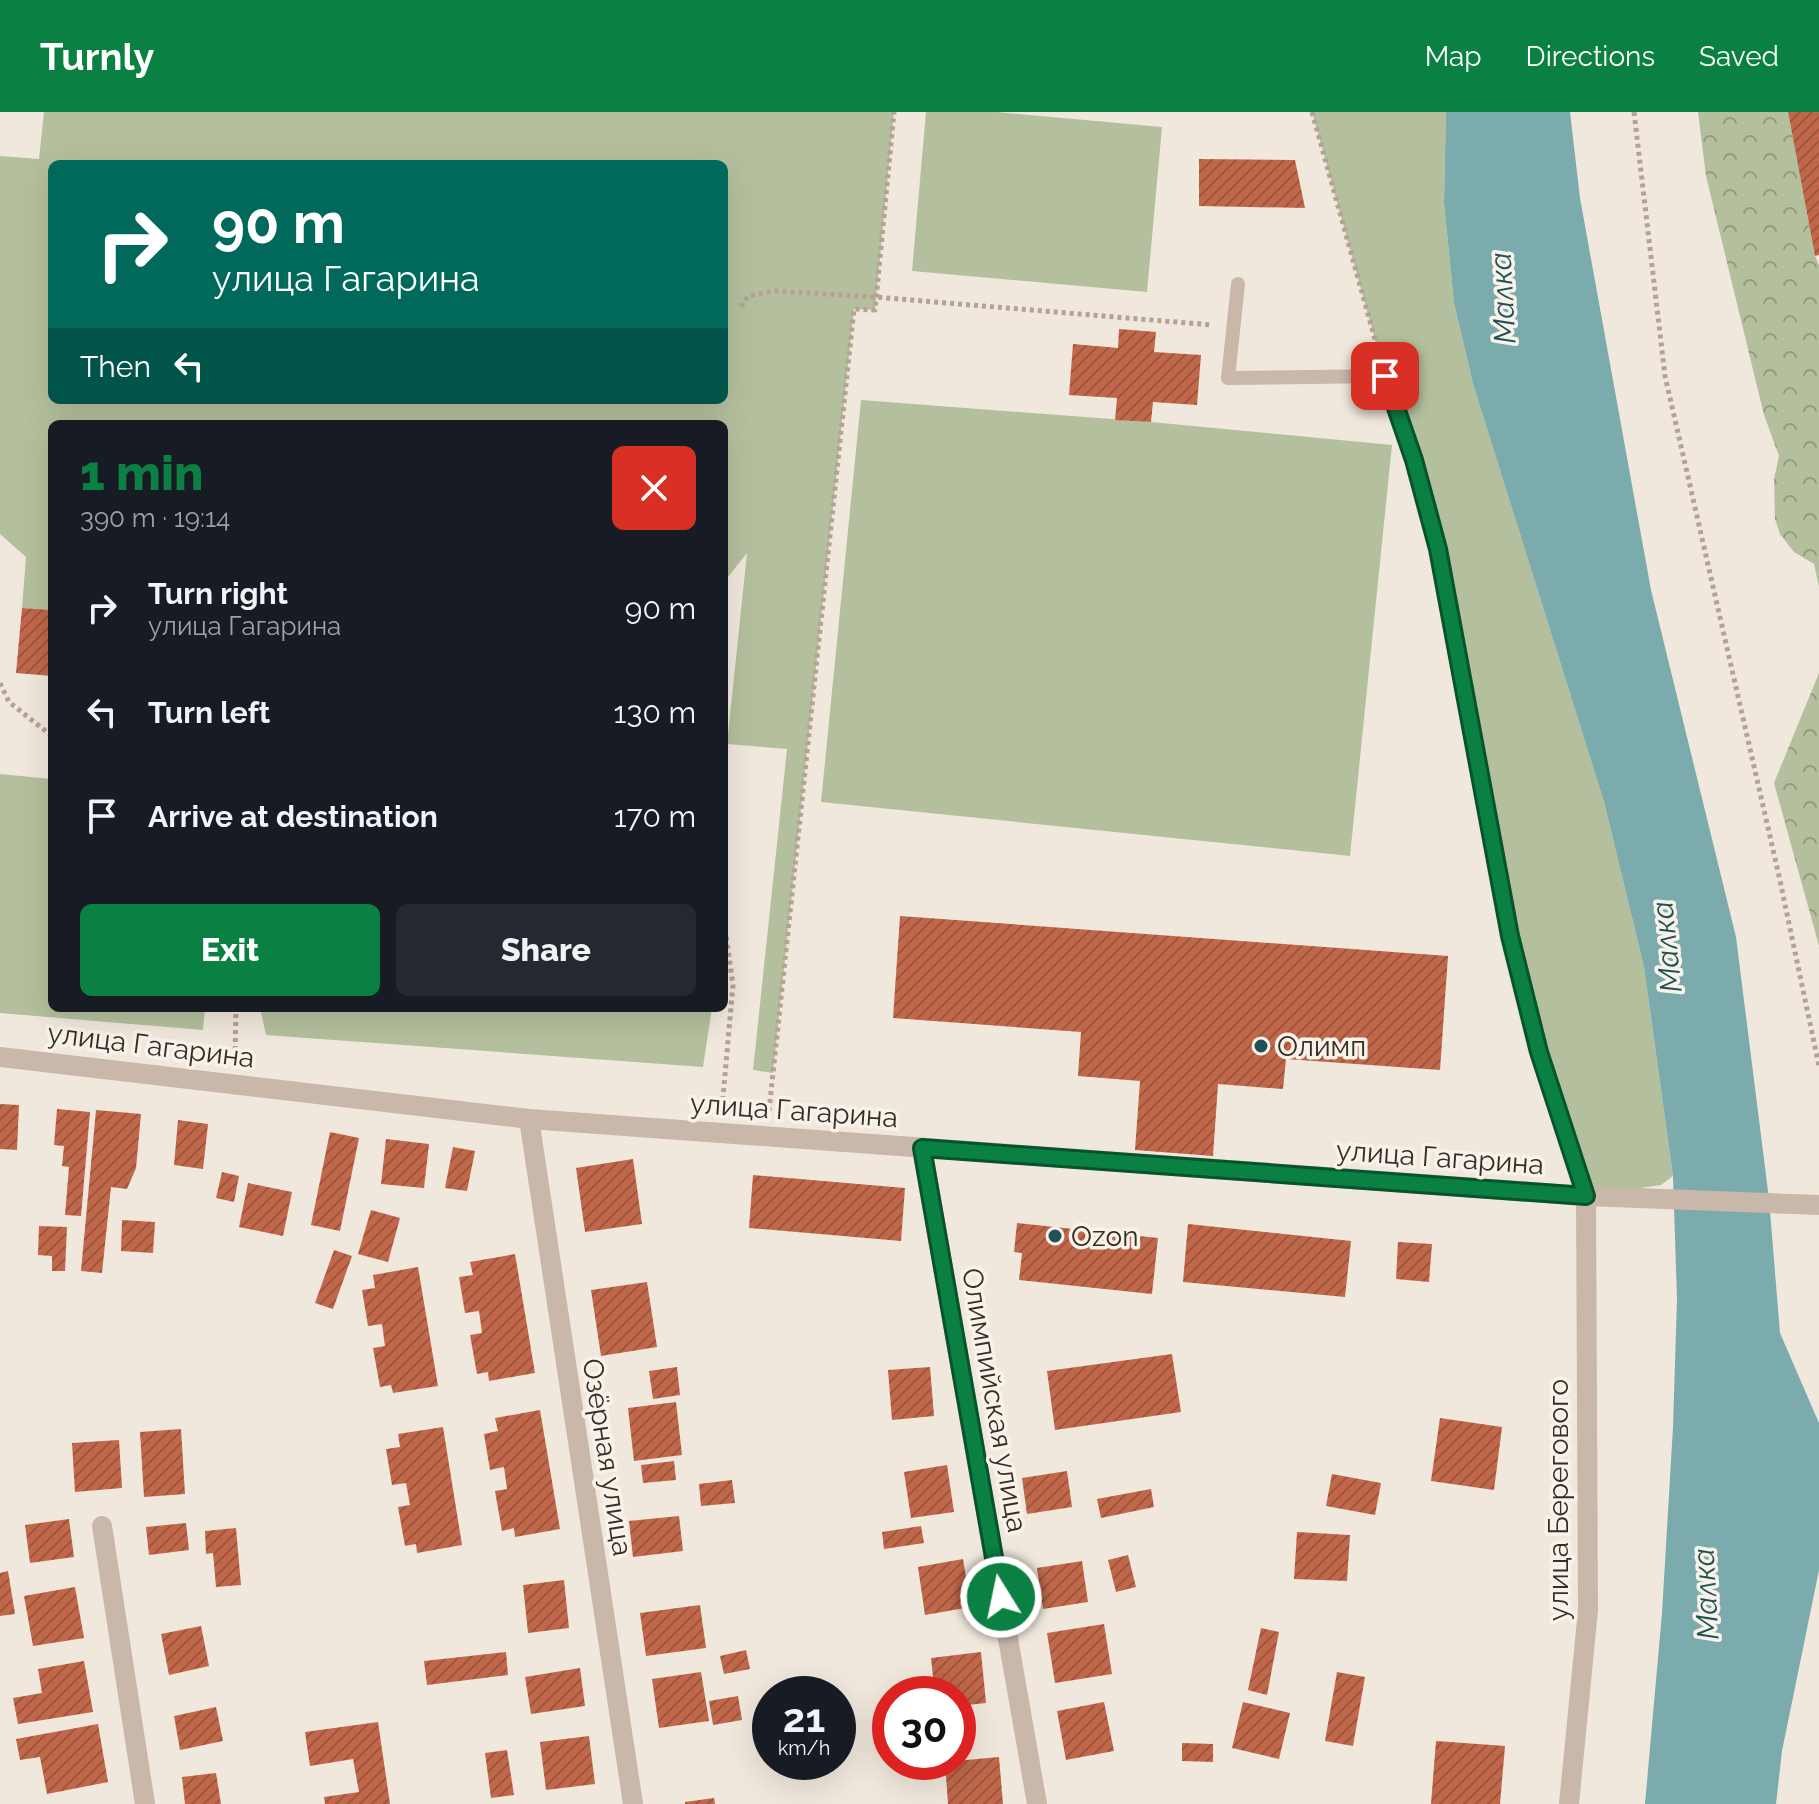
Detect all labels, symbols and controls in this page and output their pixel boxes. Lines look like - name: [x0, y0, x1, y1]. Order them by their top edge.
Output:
- text: Turnly: [40, 34, 154, 79]
- text: Map: [1425, 40, 1482, 73]
- text: Directions: [1526, 40, 1655, 73]
- text: Saved: [1699, 40, 1779, 73]
- text: 90 m: [212, 190, 345, 256]
- icon: right: [80, 192, 184, 296]
- water label: Малка: [1483, 251, 1522, 345]
- text: улица Гагарина: [212, 257, 480, 299]
- pin: [1351, 342, 1419, 410]
- icon: left: [167, 344, 211, 388]
- text: Then: [80, 349, 151, 384]
- icon: arrive: [1363, 354, 1407, 398]
- text: 1 min: [80, 445, 203, 501]
- button: close: [612, 446, 696, 530]
- text: 390 m · 19:14: [80, 503, 230, 533]
- text: Turn right: [148, 576, 288, 611]
- icon: right: [80, 586, 124, 630]
- text: 90 m: [625, 591, 696, 626]
- text: улица Гагарина: [148, 611, 341, 641]
- icon: left: [80, 690, 124, 734]
- text: Turn left: [148, 695, 270, 730]
- text: 130 m: [614, 695, 696, 730]
- icon: arrive: [80, 794, 124, 838]
- text: Arrive at destination: [148, 799, 438, 834]
- text: 170 m: [614, 799, 696, 834]
- water label: Малка: [1644, 900, 1689, 994]
- button: Exit: [80, 904, 380, 996]
- button: Share: [396, 904, 696, 996]
- street label: улица Гагарина: [46, 1016, 256, 1075]
- place label: Олимп: [1277, 1030, 1366, 1063]
- marker: Олимп: [1252, 1037, 1270, 1055]
- street label: улица Гагарина: [689, 1087, 899, 1134]
- street label: улица Гагарина: [1335, 1134, 1545, 1181]
- place label: Ozon: [1071, 1220, 1138, 1253]
- marker: Ozon: [1046, 1227, 1064, 1245]
- street label: Олимпийская улица: [955, 1265, 1034, 1535]
- street label: Озёрная улица: [576, 1356, 639, 1558]
- street label: улица Берегового: [1542, 1379, 1575, 1621]
- water label: Малка: [1686, 1547, 1725, 1641]
- position arrow: [959, 1555, 1043, 1639]
- speed limit sign: 30: [872, 1676, 976, 1780]
- text: 21: [783, 1694, 825, 1741]
- text: km/h: [778, 1736, 830, 1760]

